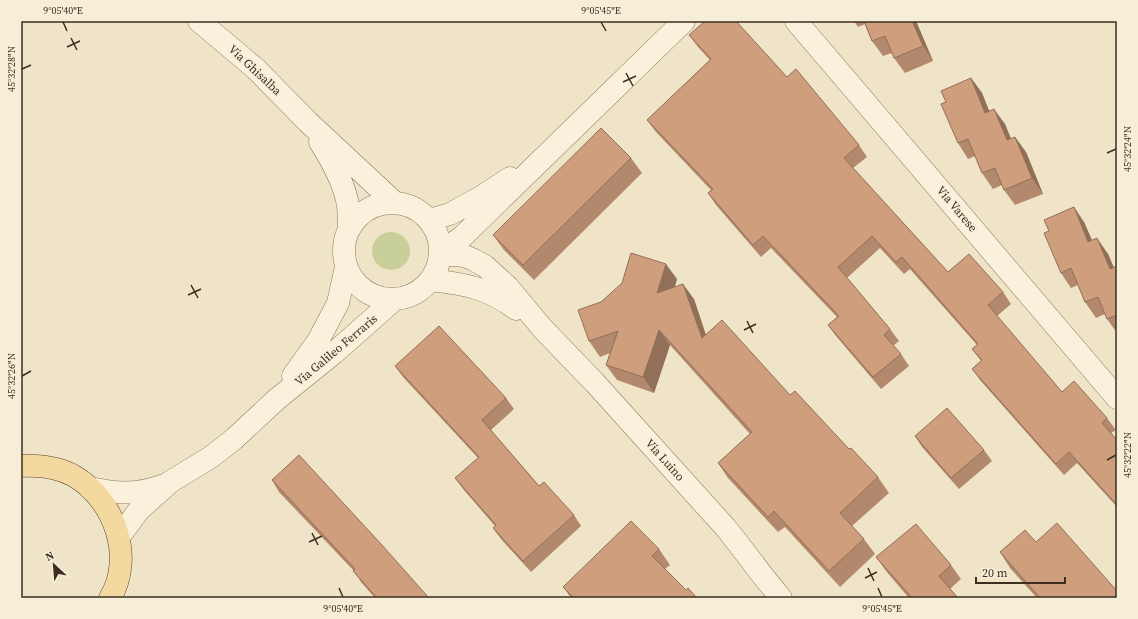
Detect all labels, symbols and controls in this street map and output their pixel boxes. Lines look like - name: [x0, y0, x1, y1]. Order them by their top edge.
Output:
- text: 9°05'40"E: [43, 4, 83, 17]
- text: 9°05'45"E: [581, 4, 621, 17]
- street label: Via Ghisalba: [225, 41, 286, 99]
- text: 45°32'28"N: [5, 46, 18, 92]
- text: 45°32'24"N: [1121, 126, 1134, 172]
- street label: Via Varese: [933, 183, 981, 235]
- street label: Via Galileo Ferraris: [291, 311, 381, 389]
- text: 45°32'26"N: [5, 353, 18, 399]
- text: 45°32'22"N: [1121, 432, 1134, 478]
- street label: Via Luino: [642, 436, 688, 485]
- north arrow: [34, 545, 74, 585]
- text: N: [43, 548, 57, 565]
- scale bar: [976, 559, 1065, 585]
- text: 20 m: [982, 565, 1008, 581]
- text: 9°05'40"E: [323, 602, 363, 615]
- text: 9°05'45"E: [862, 602, 902, 615]

